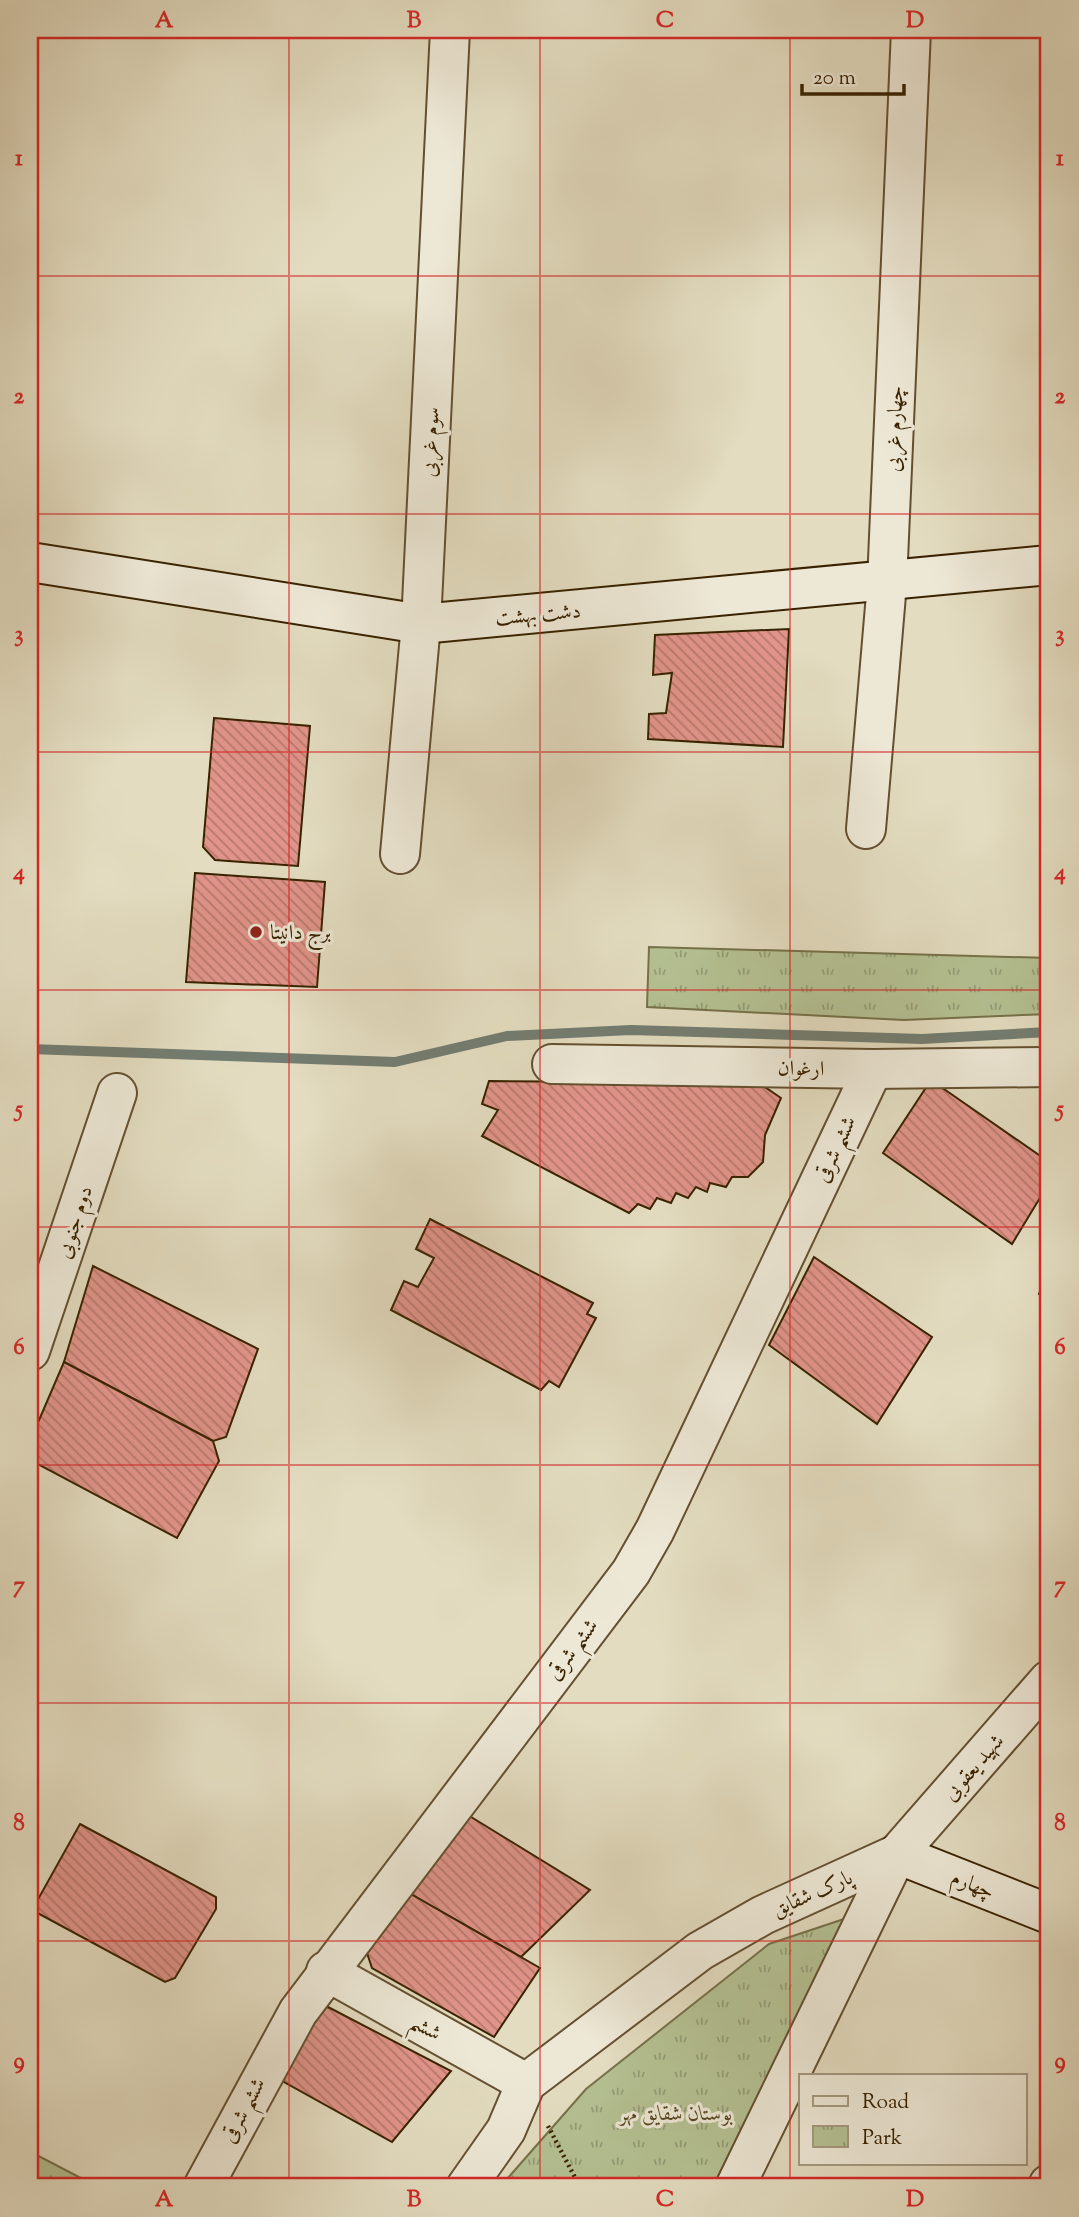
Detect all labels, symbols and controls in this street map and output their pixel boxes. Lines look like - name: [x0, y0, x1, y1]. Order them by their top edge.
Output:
- text: A: [155, 5, 174, 38]
- text: B: [407, 5, 422, 38]
- text: C: [656, 5, 674, 38]
- text: D: [906, 5, 924, 38]
- scale bar: [802, 52, 904, 96]
- text: 20 m: [813, 64, 856, 94]
- text: 1: [15, 143, 23, 176]
- text: 1: [1056, 143, 1064, 176]
- text: 2: [14, 381, 25, 414]
- text: 2: [1055, 381, 1066, 414]
- street label: چهارم غربی: [880, 385, 913, 473]
- street label: سوم غربی: [415, 406, 450, 478]
- street label: دشت بهشت: [494, 597, 582, 635]
- text: 3: [14, 619, 24, 652]
- text: 3: [1055, 619, 1065, 652]
- text: 4: [12, 857, 25, 890]
- text: 4: [1053, 857, 1066, 890]
- place label: برج دانیتا: [270, 919, 331, 951]
- marker: برج دانیتا: [248, 924, 264, 940]
- street label: ارغوان: [777, 1055, 825, 1085]
- text: 5: [13, 1094, 23, 1127]
- text: 5: [1054, 1094, 1064, 1127]
- street label: ششم شرقی: [808, 1112, 869, 1190]
- street label: دوم جنوبی: [50, 1182, 103, 1263]
- text: 6: [13, 1332, 25, 1365]
- text: 6: [1054, 1332, 1066, 1365]
- text: 7: [13, 1570, 25, 1603]
- text: 7: [1054, 1570, 1066, 1603]
- street label: ششم شرقی: [541, 1613, 610, 1690]
- street label: شهید یعقوبی: [937, 1728, 1012, 1808]
- text: 8: [13, 1808, 25, 1841]
- text: 8: [1054, 1808, 1066, 1841]
- street label: پارک شقایق: [768, 1863, 859, 1926]
- street label: چهارم: [946, 1864, 999, 1909]
- street label: ششم: [402, 2008, 446, 2053]
- text: 9: [13, 2046, 25, 2079]
- text: 9: [1054, 2046, 1066, 2079]
- street label: ششم شرقی: [215, 2073, 278, 2151]
- legend: [799, 2074, 1026, 2164]
- text: Road: [862, 2088, 909, 2118]
- park label: بوستان شقایق مهر: [618, 2100, 733, 2130]
- text: Park: [862, 2124, 903, 2154]
- text: A: [155, 2184, 174, 2217]
- text: B: [407, 2184, 422, 2217]
- text: C: [656, 2184, 674, 2217]
- text: D: [906, 2184, 924, 2217]

